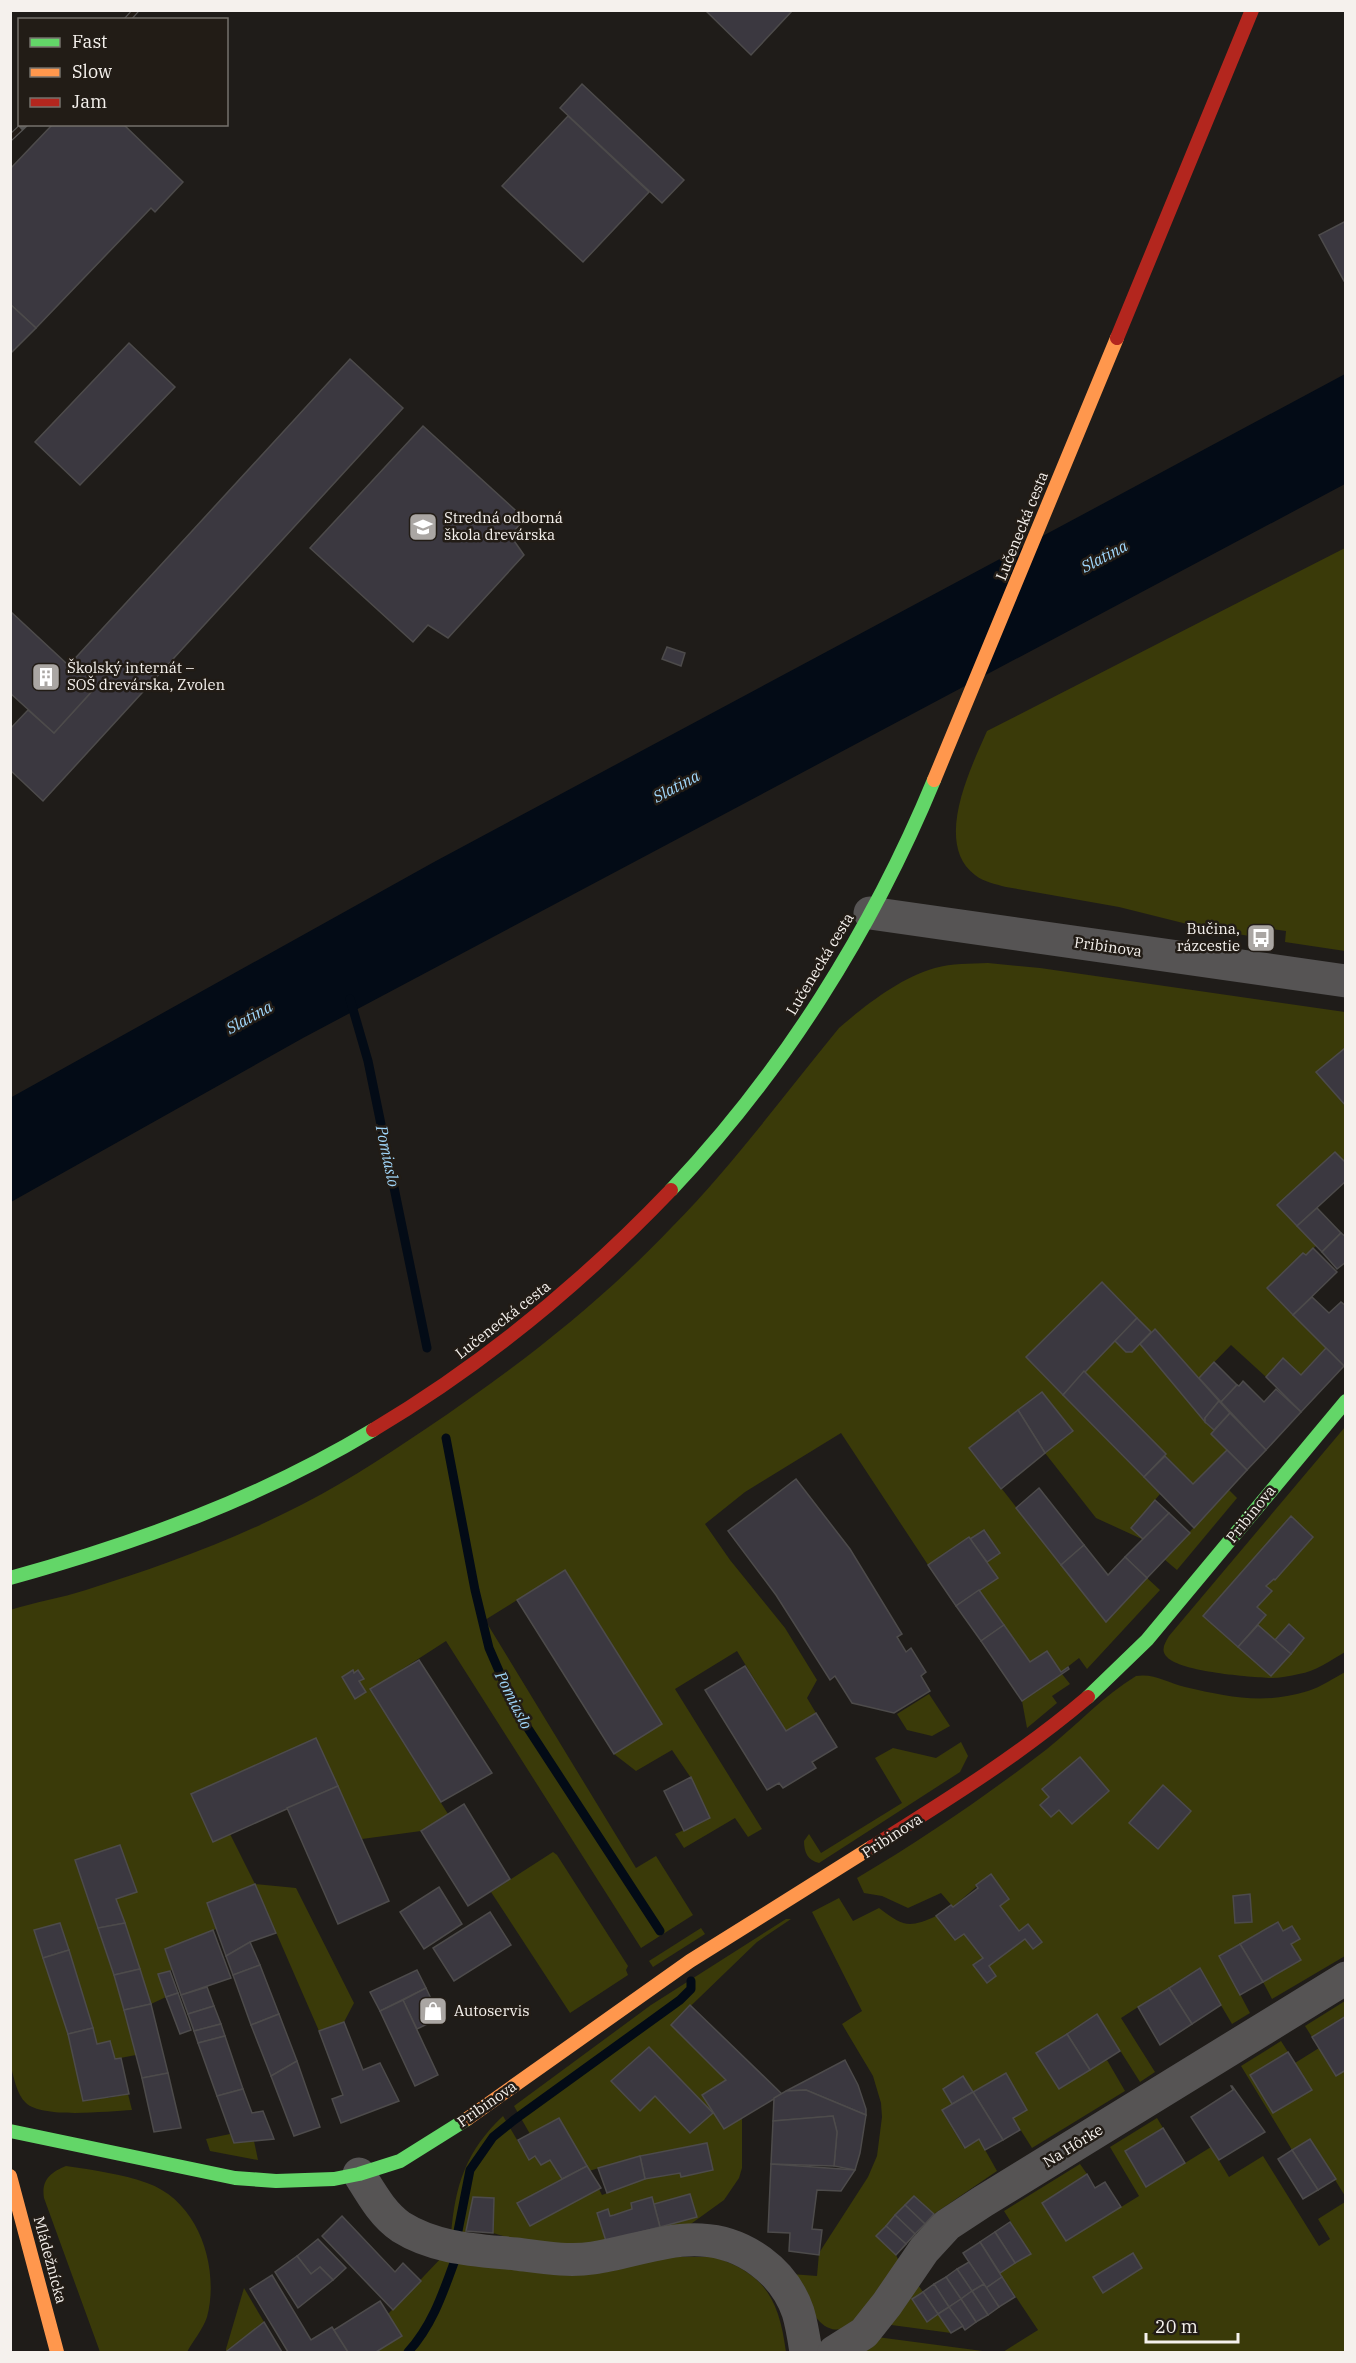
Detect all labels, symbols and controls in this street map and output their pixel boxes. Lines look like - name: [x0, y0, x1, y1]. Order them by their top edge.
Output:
- legend: [18, 18, 228, 126]
- text: Fast: [72, 30, 107, 53]
- text: Slow: [72, 60, 112, 83]
- text: Jam: [72, 90, 107, 113]
- street label: Lučenecká cesta: [991, 469, 1052, 583]
- place label: Stredná odborná škola drevárska: [444, 508, 563, 544]
- school or university icon: Stredná odborná škola drevárska: [407, 511, 439, 543]
- water label: Slatina: [1076, 535, 1131, 577]
- place label: Školský internát – SOŠ drevárska, Zvolen: [67, 658, 226, 694]
- building icon: Školský internát – SOŠ drevárska, Zvolen: [30, 661, 62, 693]
- water label: Slatina: [648, 765, 703, 807]
- street label: Lučenecká cesta: [782, 909, 858, 1018]
- place label: Bučina, rázcestie: [1177, 919, 1240, 955]
- bus stop icon: Bučina, rázcestie: [1245, 922, 1277, 954]
- street label: Pribinova: [1073, 932, 1143, 961]
- water label: Slatina: [221, 996, 276, 1038]
- water label: Pomiaslo: [372, 1122, 404, 1189]
- street label: Lučenecká cesta: [451, 1276, 554, 1363]
- street label: Pribinova: [1222, 1481, 1279, 1546]
- water label: Pomiaslo: [490, 1667, 537, 1732]
- street label: Pribinova: [858, 1809, 926, 1862]
- shop icon: Autoservis: [417, 1995, 449, 2027]
- place label: Autoservis: [454, 2001, 530, 2020]
- street label: Pribinova: [453, 2076, 520, 2131]
- street label: Na Hôrke: [1039, 2120, 1106, 2171]
- street label: Mládežnícka: [30, 2214, 71, 2306]
- scale bar: [1146, 2306, 1238, 2344]
- text: 20 m: [1155, 2315, 1198, 2338]

